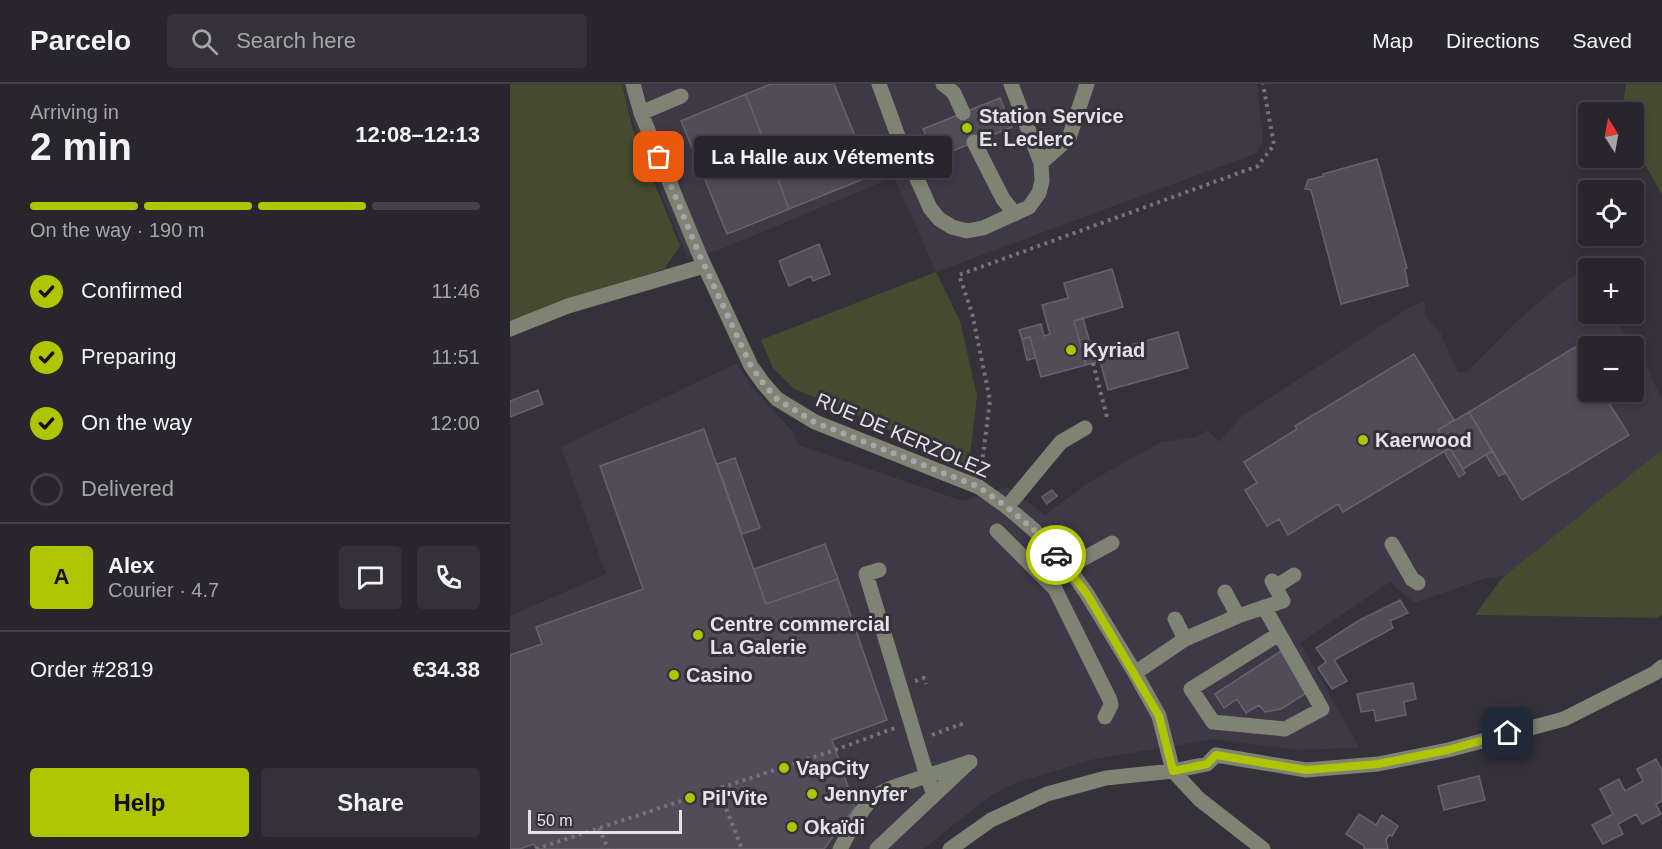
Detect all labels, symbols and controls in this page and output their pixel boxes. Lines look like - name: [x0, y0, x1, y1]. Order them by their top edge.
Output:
- search box: [167, 14, 587, 68]
- text: Parcelo: [30, 25, 131, 56]
- icon: search: [188, 25, 221, 58]
- text: Search here: [236, 28, 356, 53]
- text: Map: [1372, 29, 1413, 52]
- text: Directions: [1446, 29, 1539, 52]
- text: Saved: [1572, 29, 1632, 52]
- text: Arriving in: [30, 101, 119, 123]
- north arrow: [1578, 102, 1644, 168]
- map controls: [1578, 102, 1644, 402]
- place label: Station Service E. Leclerc: [979, 105, 1124, 150]
- marker: Station Service E. Leclerc: [960, 121, 974, 135]
- text: 12:08–12:13: [355, 122, 480, 147]
- text: 2 min: [30, 125, 132, 168]
- pin: [633, 131, 684, 182]
- callout: La Halle aux Vétements: [695, 136, 953, 178]
- icon: bag: [642, 140, 675, 173]
- text: La Halle aux Vétements: [711, 146, 935, 168]
- button: locate: [1578, 180, 1644, 246]
- text: On the way · 190 m: [30, 219, 205, 241]
- button: +: [1578, 258, 1644, 324]
- icon: check: [30, 275, 63, 308]
- text: Confirmed: [81, 278, 182, 303]
- text: 11:46: [431, 280, 480, 302]
- button: −: [1578, 336, 1644, 402]
- place label: Kyriad: [1083, 339, 1145, 361]
- icon: check: [30, 341, 63, 374]
- marker: Kyriad: [1064, 343, 1078, 357]
- text: Preparing: [81, 344, 176, 369]
- text: 11:51: [431, 346, 480, 368]
- street label: RUE DE KERZOLEZ: [813, 388, 993, 482]
- icon: check: [30, 407, 63, 440]
- text: On the way: [81, 410, 192, 435]
- text: 12:00: [430, 412, 480, 434]
- place label: Kaerwood: [1375, 429, 1472, 451]
- marker: Kaerwood: [1356, 433, 1370, 447]
- text: Delivered: [81, 476, 174, 501]
- courier: [1026, 525, 1086, 585]
- icon: car: [1040, 539, 1073, 572]
- button: chat: [339, 546, 402, 609]
- button: phone: [417, 546, 480, 609]
- text: Alex: [108, 553, 154, 578]
- text: A: [54, 564, 69, 589]
- text: Courier · 4.7: [108, 579, 219, 601]
- place label: Centre commercial La Galerie: [710, 613, 890, 658]
- marker: Centre commercial La Galerie: [691, 628, 705, 642]
- text: Order #2819: [30, 657, 154, 682]
- text: €34.38: [413, 657, 480, 682]
- place label: Casino: [686, 664, 753, 686]
- marker: Casino: [667, 668, 681, 682]
- pin: [1482, 707, 1533, 758]
- icon: home: [1491, 716, 1524, 749]
- place label: VapCity: [796, 757, 870, 779]
- marker: VapCity: [777, 761, 791, 775]
- button: Help: [30, 768, 249, 837]
- button: Share: [261, 768, 480, 837]
- place label: Jennyfer: [824, 783, 908, 805]
- place label: Pil'Vite: [702, 787, 768, 809]
- marker: Jennyfer: [805, 787, 819, 801]
- marker: Pil'Vite: [683, 791, 697, 805]
- scale bar: [528, 807, 682, 834]
- text: 50 m: [537, 812, 573, 829]
- place label: Okaïdi: [804, 816, 865, 838]
- marker: Okaïdi: [785, 820, 799, 834]

